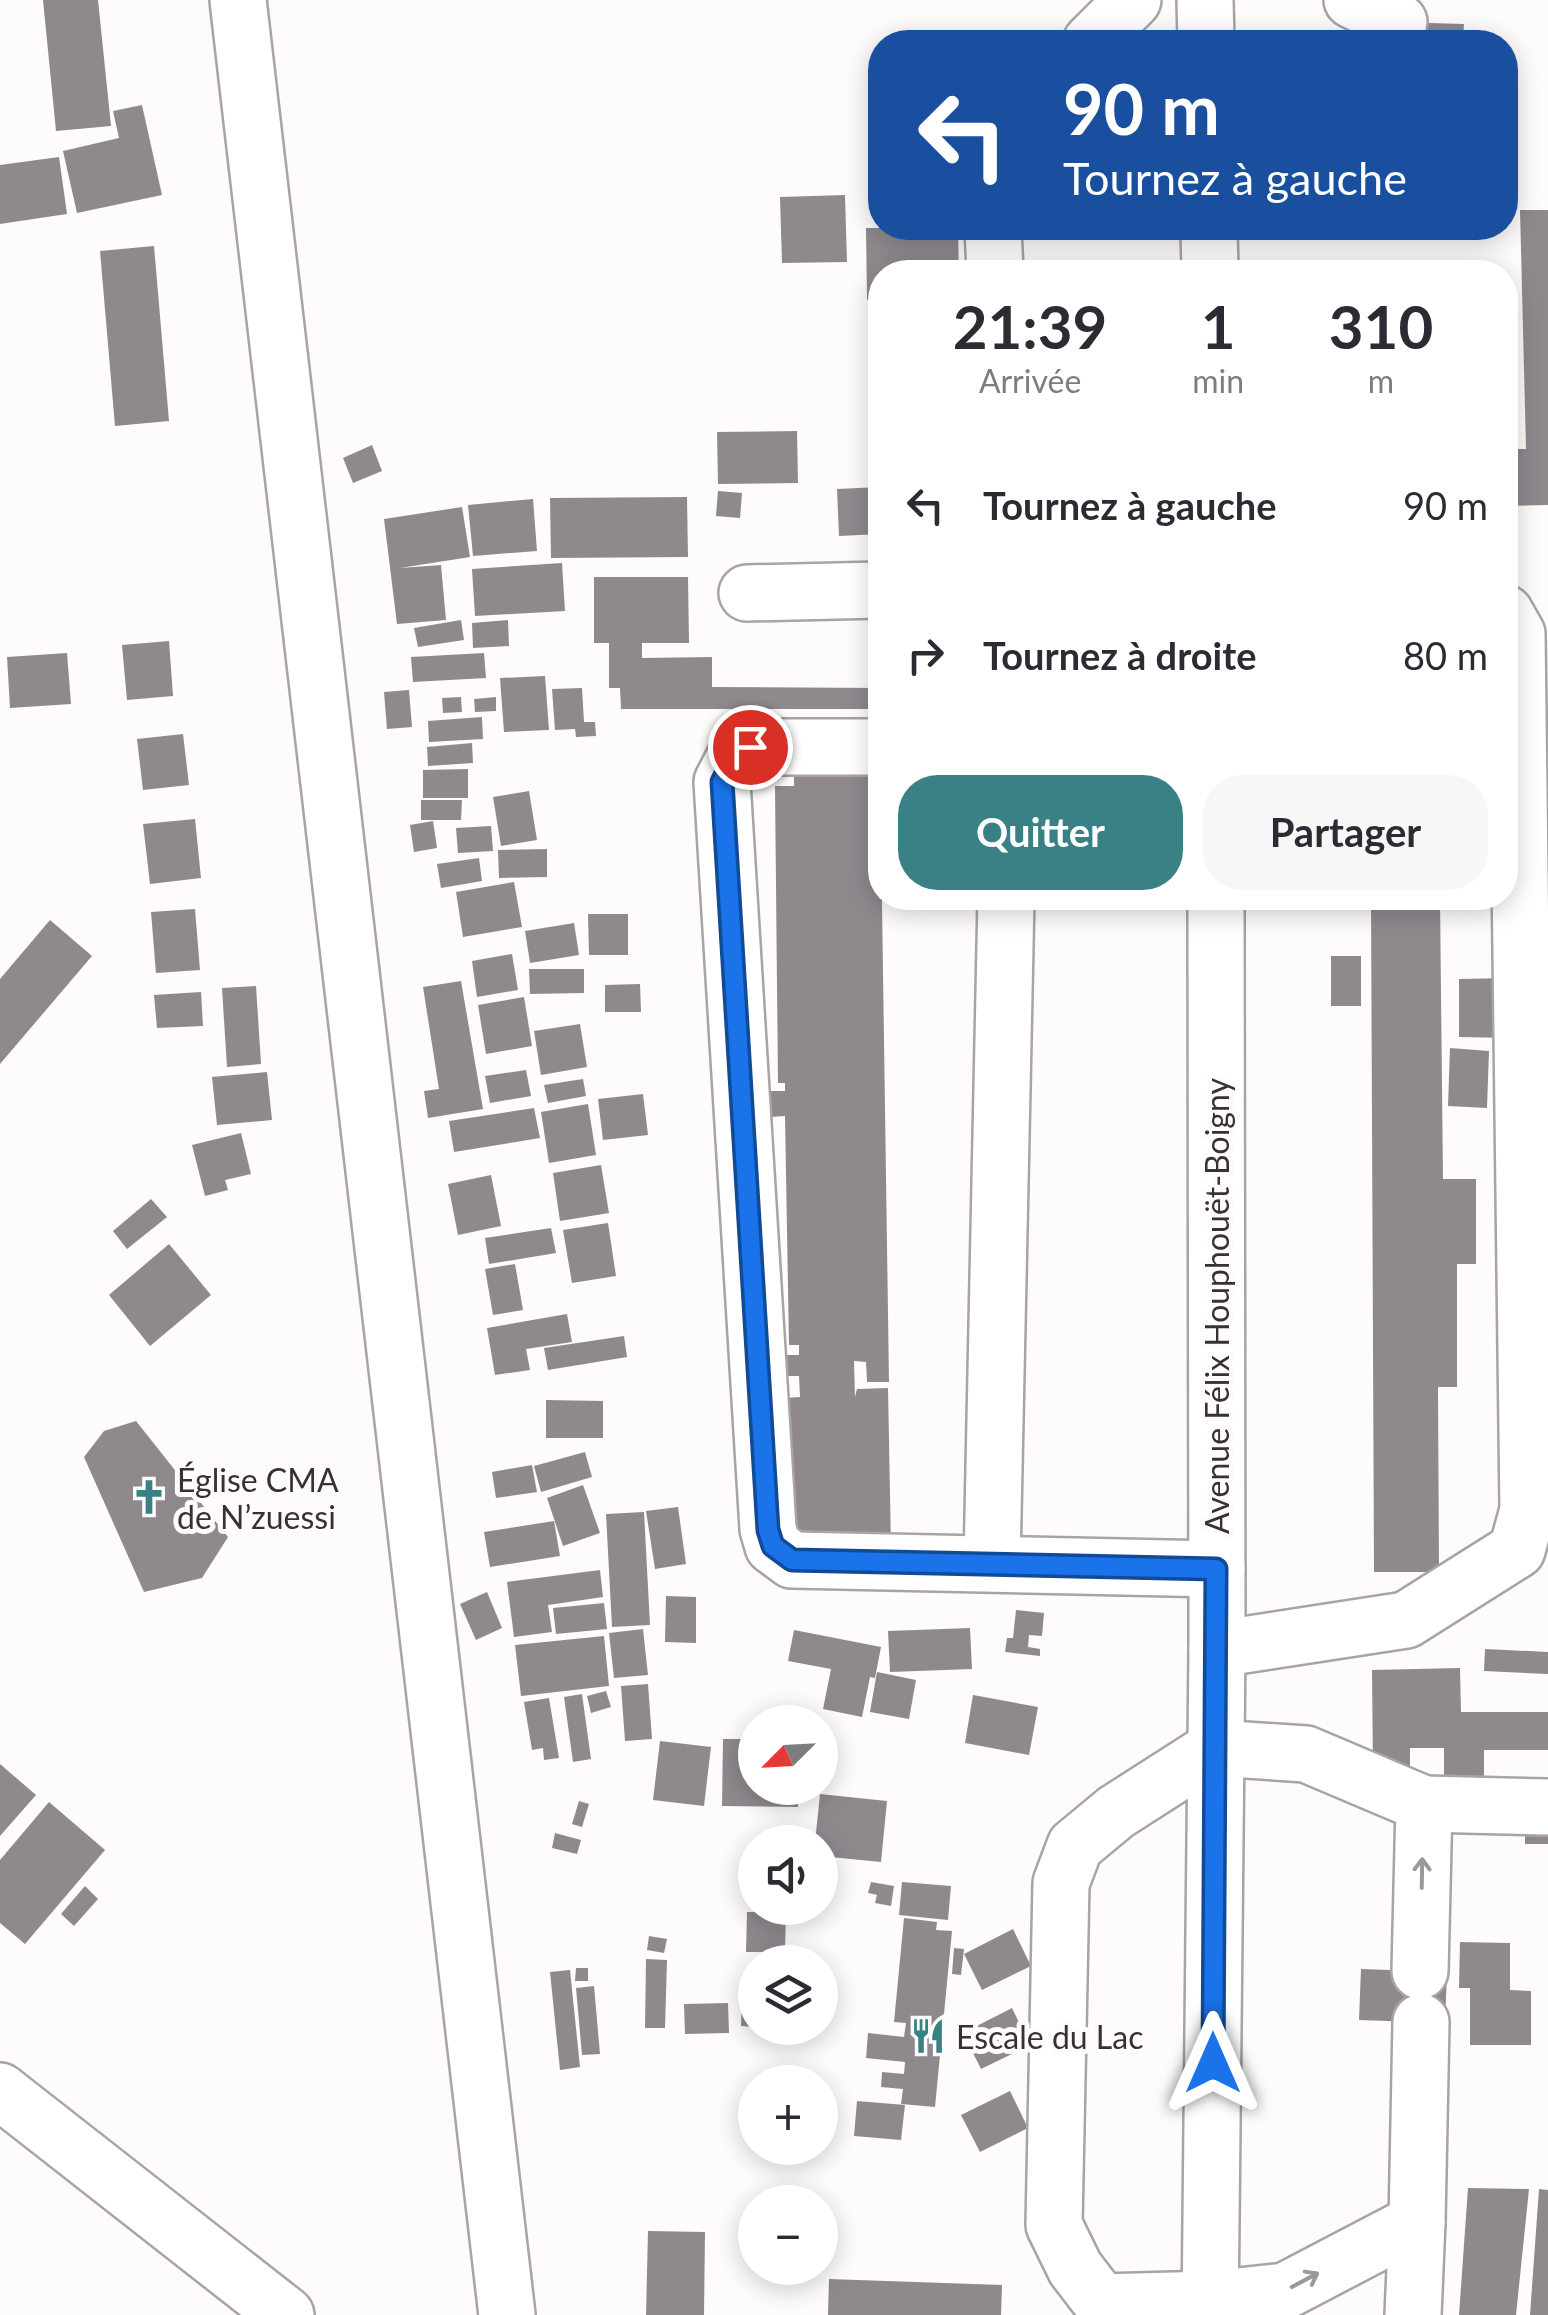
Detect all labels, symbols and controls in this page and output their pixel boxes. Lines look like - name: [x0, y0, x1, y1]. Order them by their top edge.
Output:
- text: 90 m: [1063, 66, 1220, 150]
- icon: left: [898, 70, 1028, 200]
- text: Tournez à gauche: [1063, 151, 1407, 205]
- text: 21:39: [953, 290, 1107, 362]
- text: 1: [1201, 290, 1236, 362]
- text: 310: [1329, 290, 1433, 362]
- text: Arrivée: [979, 361, 1081, 400]
- text: min: [1192, 361, 1244, 400]
- text: m: [1368, 361, 1394, 400]
- icon: left: [898, 478, 953, 533]
- text: Tournez à gauche: [983, 482, 1276, 528]
- text: 90 m: [1403, 482, 1488, 528]
- icon: right: [898, 628, 953, 683]
- text: Tournez à droite: [983, 632, 1257, 678]
- text: 80 m: [1403, 632, 1488, 678]
- pin: [708, 705, 793, 790]
- icon: arrive: [723, 720, 778, 775]
- button: Quitter: [898, 775, 1183, 890]
- button: Partager: [1203, 775, 1488, 890]
- street label: Avenue Félix Houphouët-Boigny: [1197, 1078, 1236, 1534]
- place label: Église CMA de N’zuessi: [177, 1460, 339, 1536]
- church icon: Église CMA de N’zuessi: [130, 1478, 168, 1516]
- north arrow: [738, 1705, 838, 1805]
- map controls: [738, 1705, 838, 2285]
- button: sound: [738, 1825, 838, 1925]
- one-way arrow: [1413, 1858, 1432, 1890]
- button: layers: [738, 1945, 838, 2045]
- position arrow: [1161, 2011, 1265, 2115]
- restaurant icon: Escale du Lac: [909, 2017, 947, 2055]
- place label: Escale du Lac: [956, 2017, 1143, 2056]
- button: +: [738, 2065, 838, 2165]
- button: −: [738, 2185, 838, 2285]
- one-way arrow: [1290, 2270, 1320, 2289]

